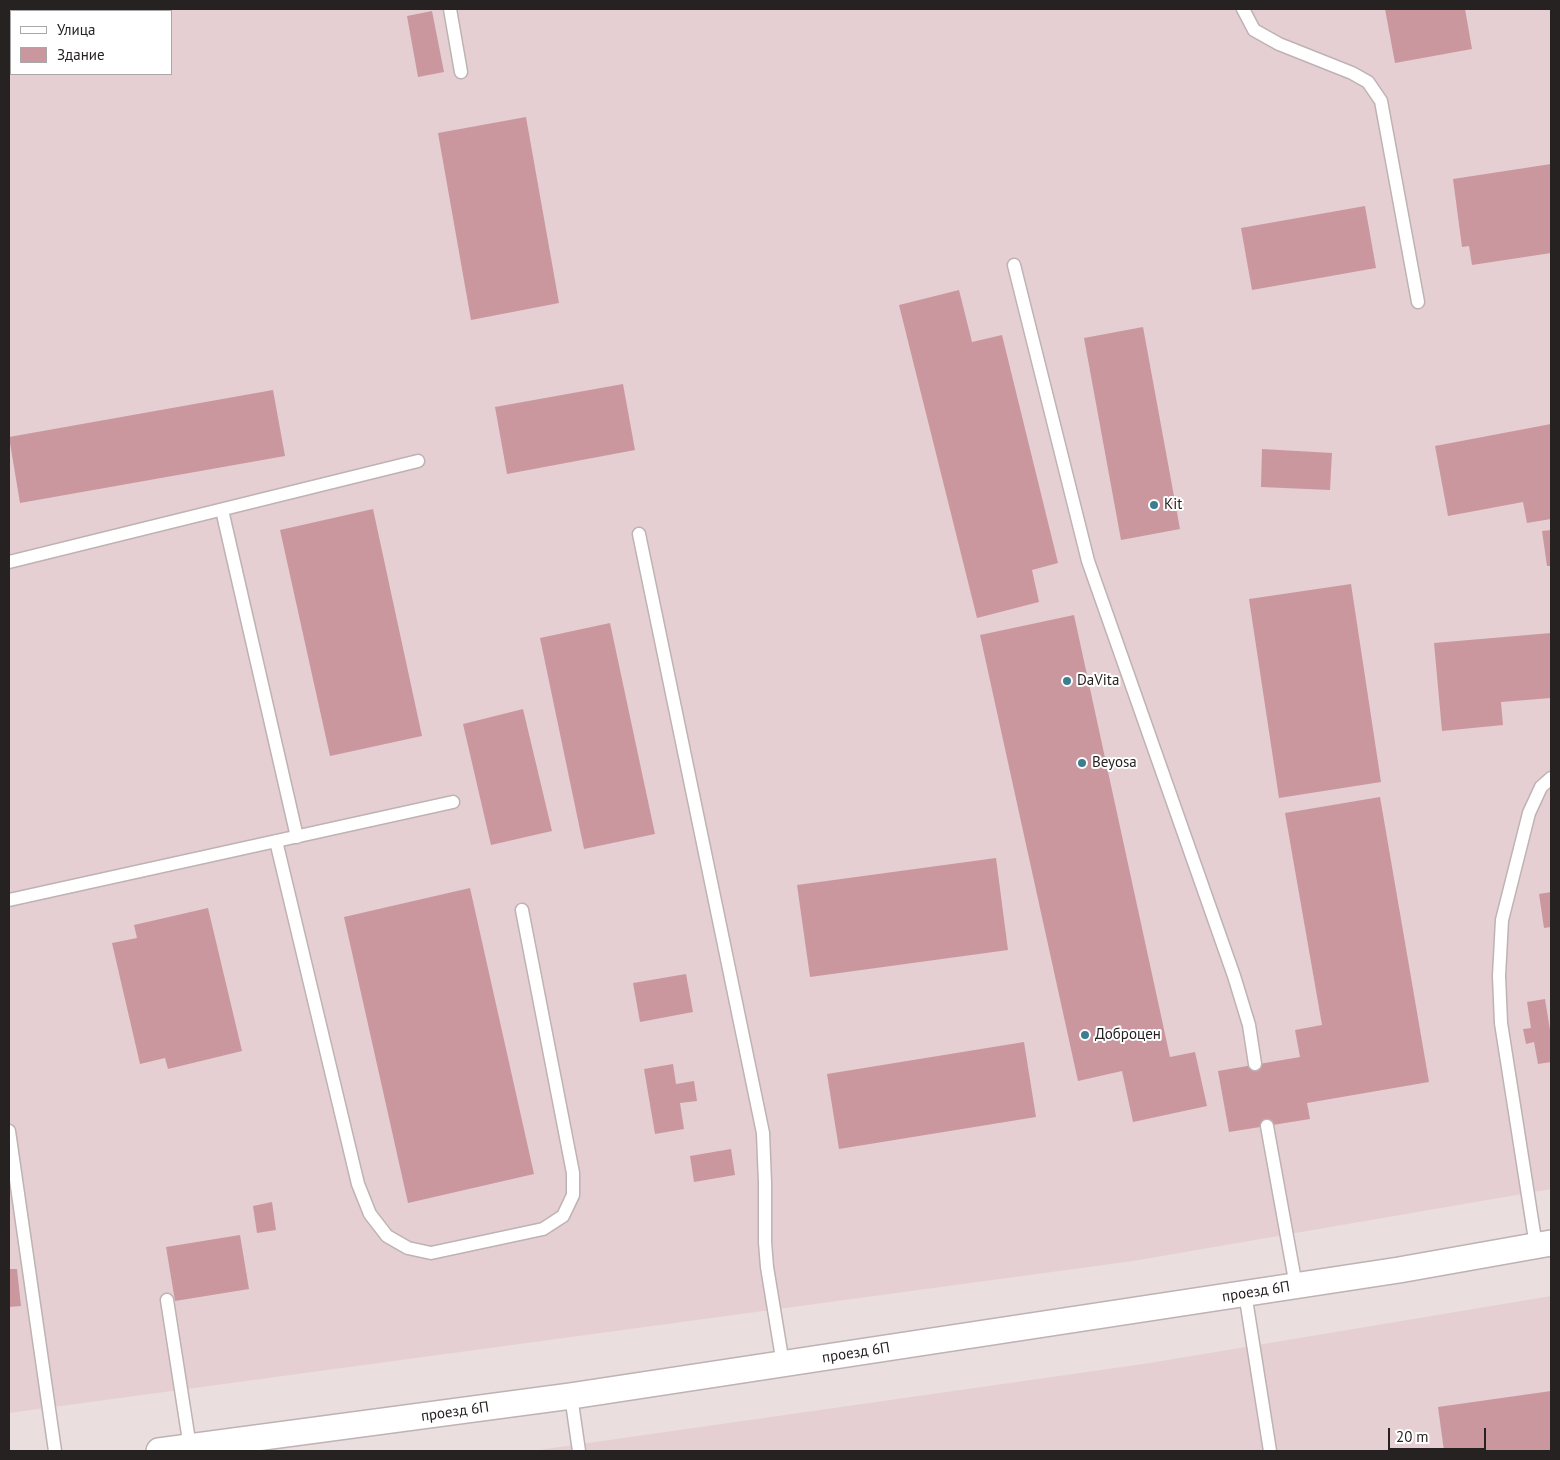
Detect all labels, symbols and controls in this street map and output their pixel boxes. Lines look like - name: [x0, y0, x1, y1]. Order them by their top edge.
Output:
- legend: [10, 10, 172, 75]
- text: Улица: [57, 20, 95, 39]
- text: Здание: [57, 45, 105, 64]
- place label: Kit: [1164, 496, 1182, 514]
- marker: Kit: [1148, 499, 1160, 511]
- place label: DaVita: [1077, 672, 1119, 690]
- marker: DaVita: [1061, 675, 1073, 687]
- place label: Beyosa: [1092, 754, 1137, 772]
- marker: Beyosa: [1076, 757, 1088, 769]
- place label: Доброцен: [1095, 1026, 1161, 1044]
- marker: Доброцен: [1079, 1029, 1091, 1041]
- street label: проезд 6П: [1221, 1278, 1291, 1306]
- street label: проезд 6П: [821, 1339, 891, 1367]
- street label: проезд 6П: [420, 1398, 490, 1426]
- scale bar: [1390, 1418, 1488, 1450]
- text: 20 m: [1396, 1427, 1429, 1446]

